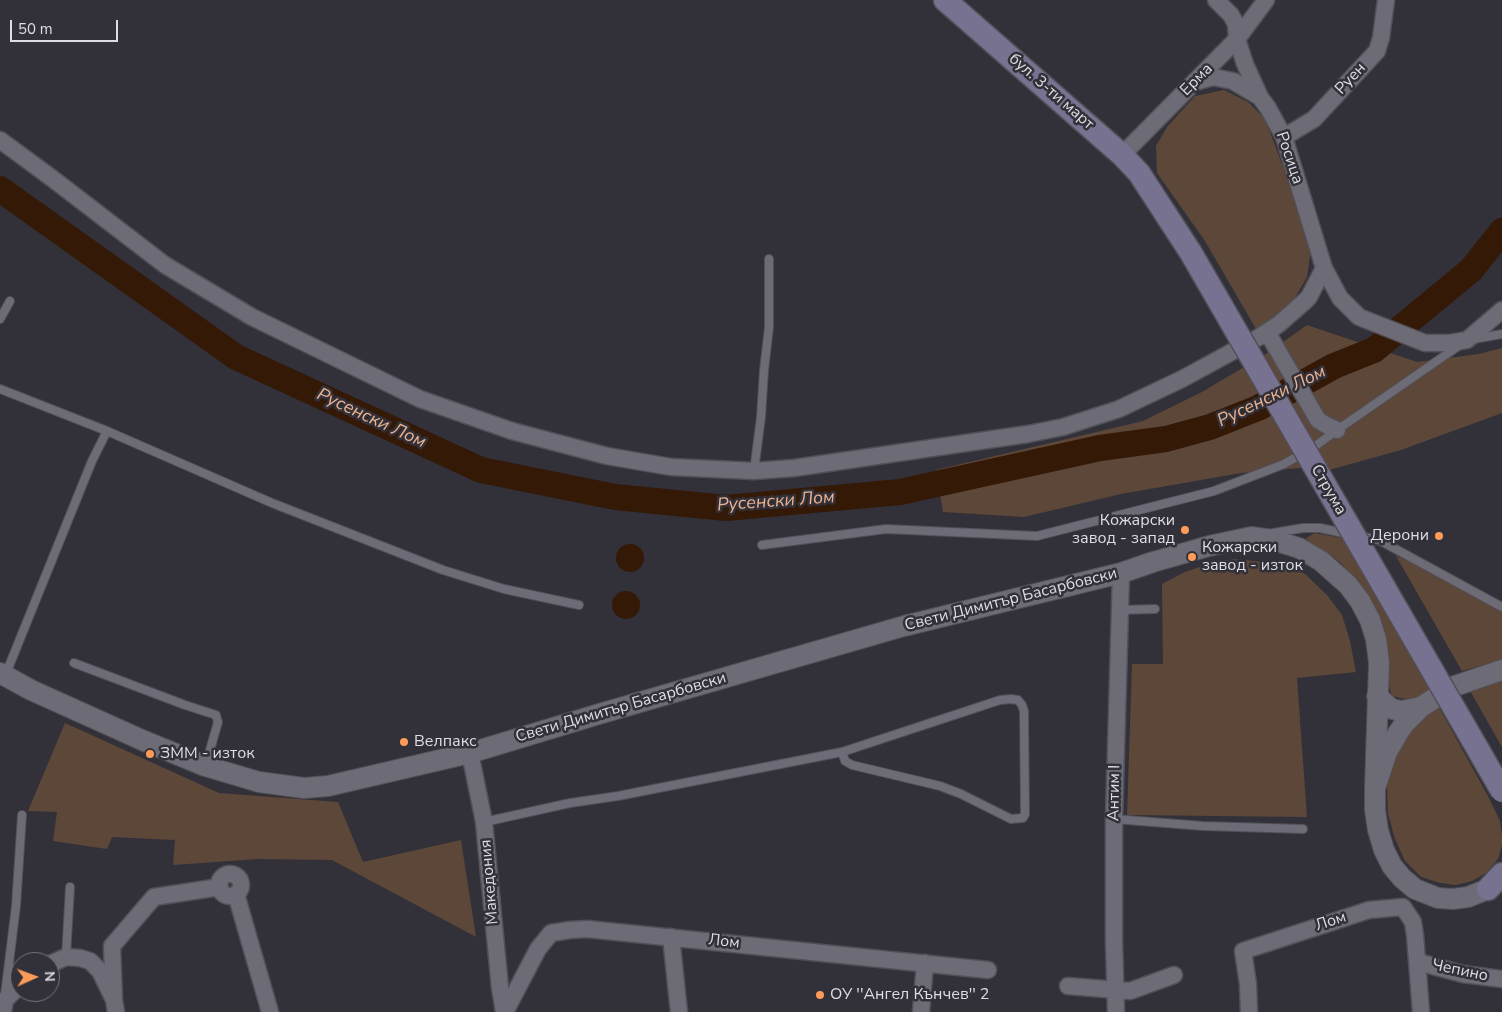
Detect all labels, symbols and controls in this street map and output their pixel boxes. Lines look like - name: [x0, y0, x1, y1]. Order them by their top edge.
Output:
- scale bar: [12, 10, 120, 42]
- text: 50 m: [18, 19, 53, 39]
- street label: бул. 3-ти март: [1005, 50, 1097, 134]
- street label: Руен: [1332, 59, 1370, 99]
- street label: Ерма: [1177, 60, 1217, 100]
- street label: Росица: [1271, 129, 1307, 187]
- water label: Русенски Лом: [1214, 361, 1330, 433]
- water label: Русенски Лом: [313, 384, 429, 454]
- street label: Струма: [1306, 461, 1350, 519]
- water label: Русенски Лом: [716, 487, 836, 517]
- place label: Кожарски завод - запад: [1072, 511, 1175, 549]
- marker: Кожарски завод - запад: [1179, 524, 1191, 536]
- place label: Дерони: [1371, 526, 1429, 546]
- marker: Дерони: [1433, 530, 1445, 542]
- place label: Кожарски завод - изток: [1202, 538, 1303, 576]
- marker: Кожарски завод - изток: [1186, 551, 1198, 563]
- street label: Свети Димитър Басарбовски: [903, 564, 1119, 636]
- street label: Свети Димитър Басарбовски: [513, 669, 729, 747]
- place label: Велпакс: [414, 732, 477, 752]
- marker: Велпакс: [398, 736, 410, 748]
- place label: ЗММ - изток: [160, 744, 255, 764]
- marker: ЗММ - изток: [144, 748, 156, 760]
- street label: Антим I: [1105, 765, 1125, 821]
- street label: Македония: [477, 839, 503, 925]
- street label: Лом: [1313, 908, 1349, 936]
- street label: Лом: [707, 931, 741, 953]
- north arrow: [10, 952, 60, 1002]
- street label: Чепино: [1430, 956, 1490, 986]
- text: N: [40, 971, 59, 982]
- place label: ОУ ''Ангел Кънчев'' 2: [830, 985, 989, 1005]
- marker: ОУ ''Ангел Кънчев'' 2: [814, 989, 826, 1001]

